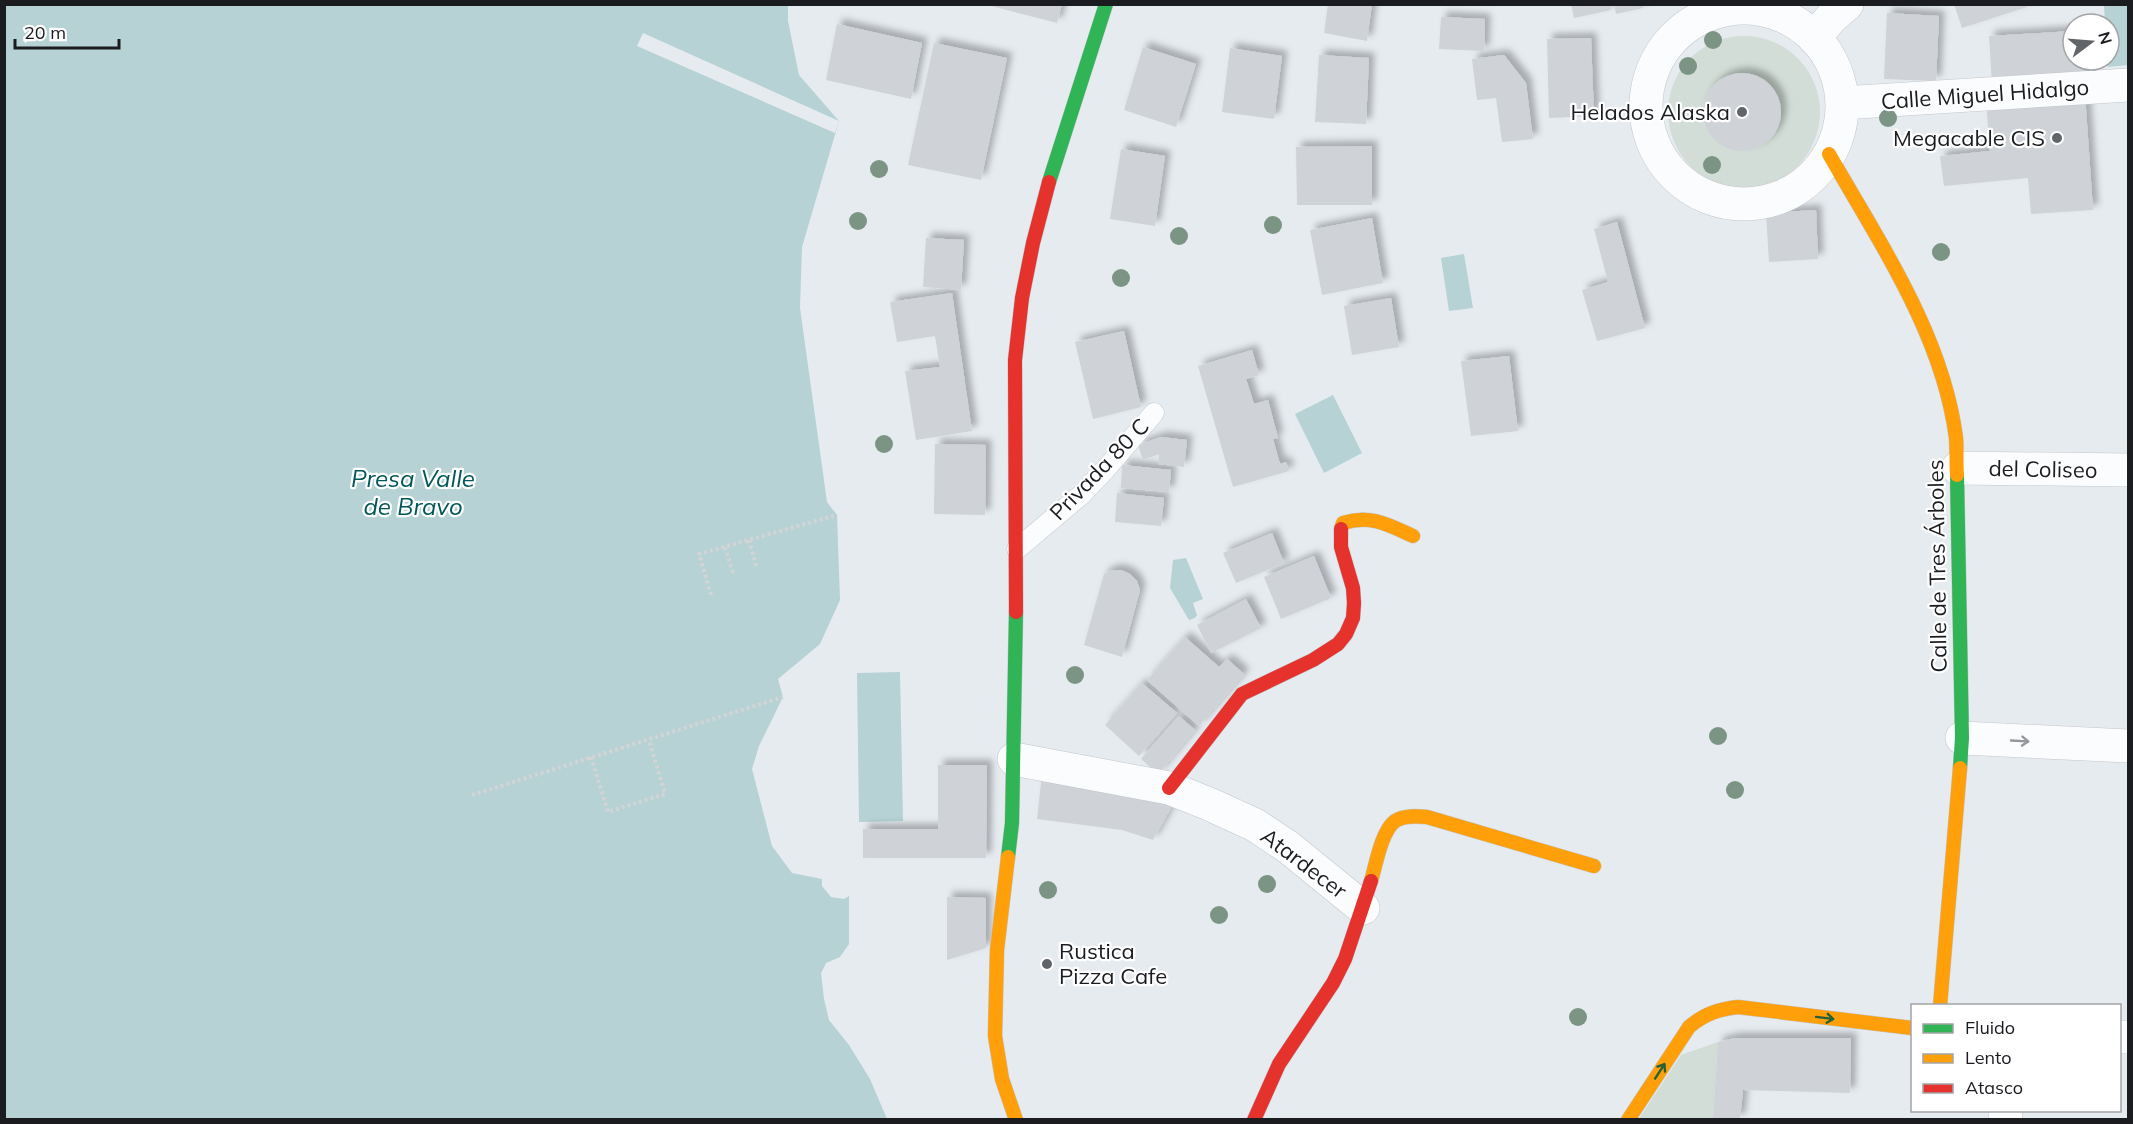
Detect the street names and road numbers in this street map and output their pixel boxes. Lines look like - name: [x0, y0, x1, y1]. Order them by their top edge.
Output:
- street label: Calle Miguel Hidalgo: [1880, 73, 2090, 115]
- street label: Privada 80 C: [1043, 412, 1155, 526]
- street label: del Coliseo: [1988, 454, 2098, 484]
- street label: Calle de Tres Árboles: [1921, 459, 1953, 673]
- street label: Atardecer: [1255, 822, 1353, 904]

